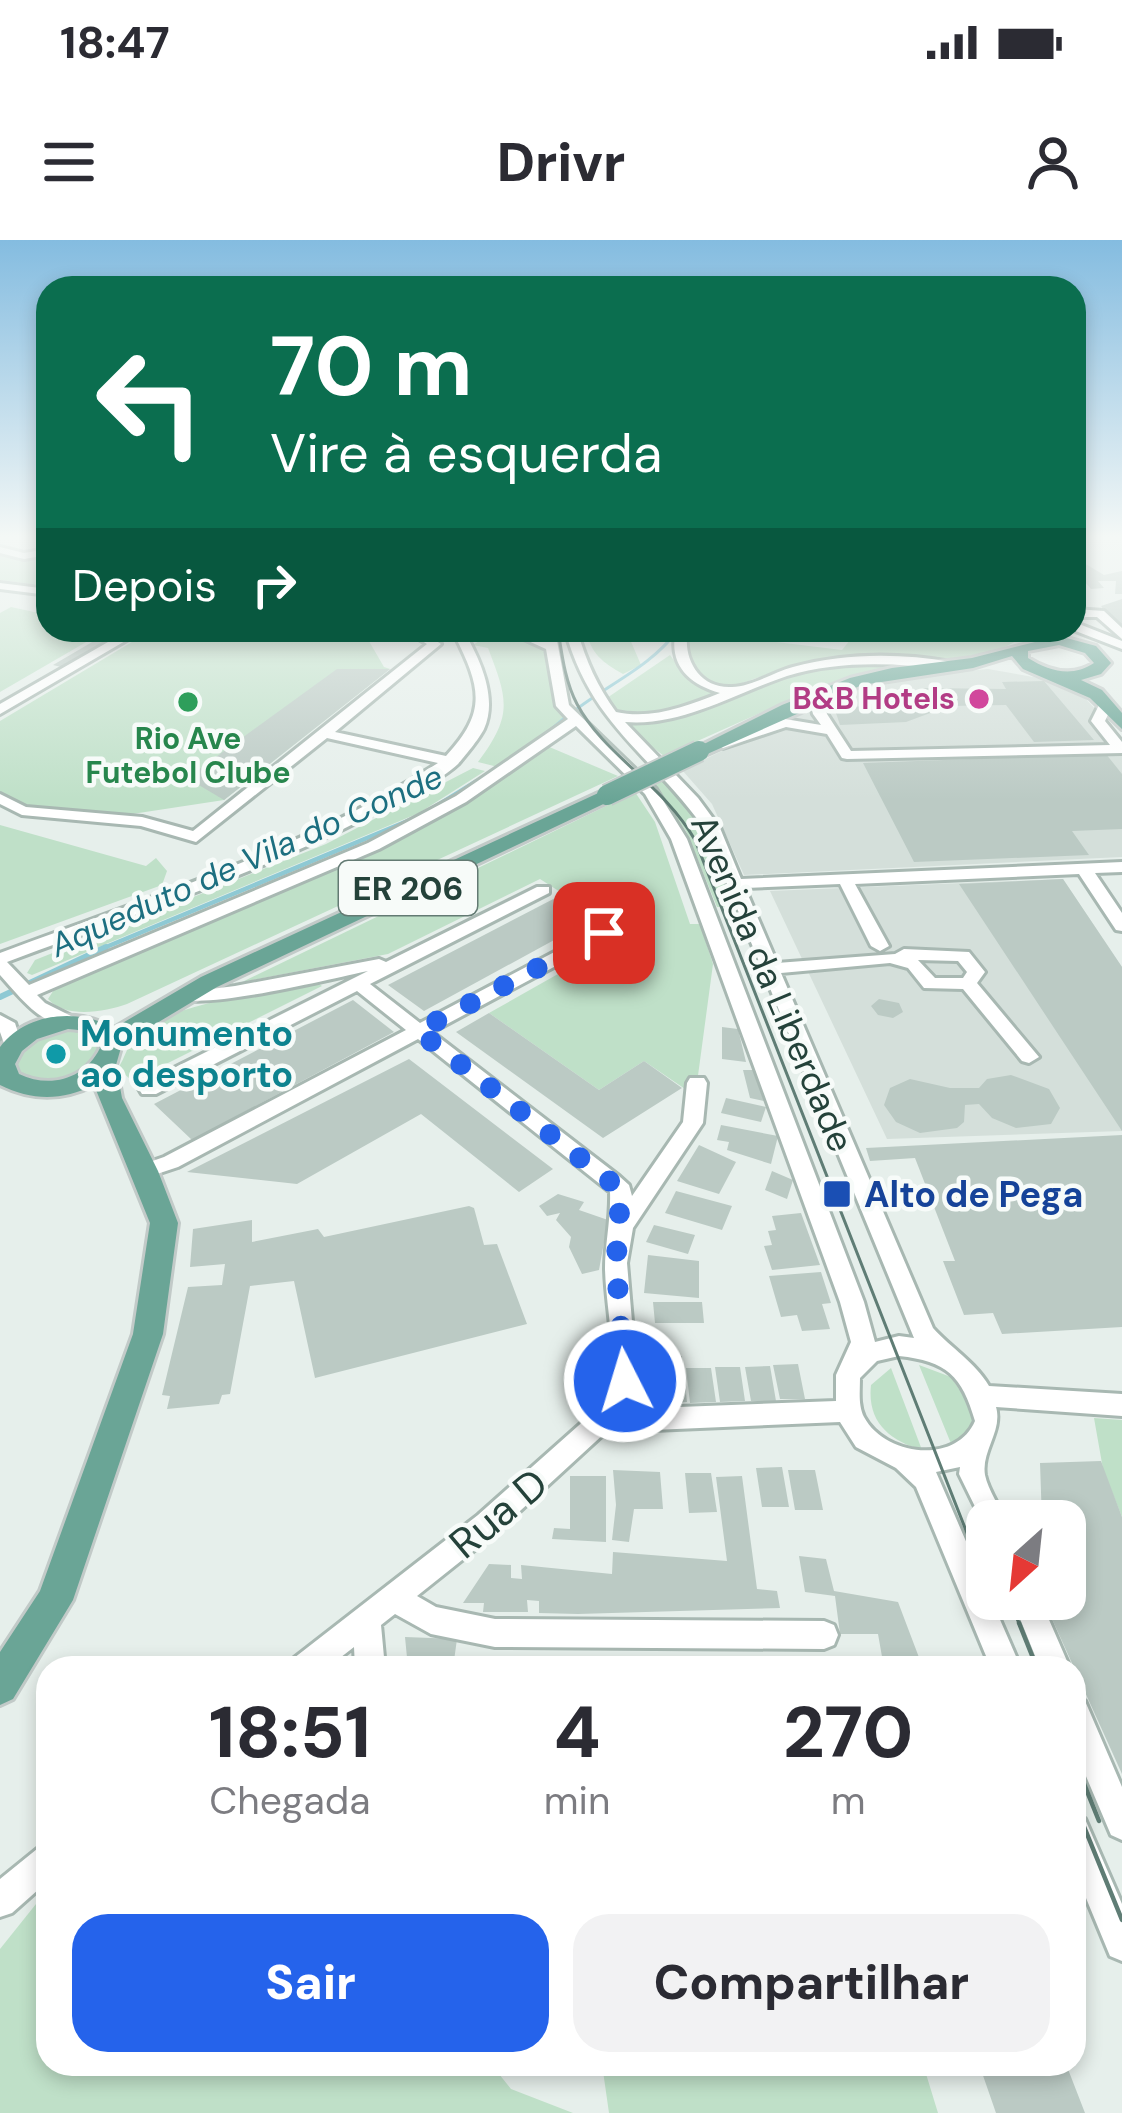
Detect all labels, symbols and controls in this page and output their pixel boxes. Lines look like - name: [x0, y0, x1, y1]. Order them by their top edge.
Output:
- text: 18:47: [60, 13, 170, 72]
- text: Drivr: [497, 127, 625, 198]
- icon: menu: [36, 129, 102, 195]
- icon: person: [1020, 129, 1086, 195]
- text: 70 m: [270, 312, 473, 421]
- icon: left: [72, 324, 228, 480]
- text: Vire à esquerda: [270, 418, 662, 489]
- icon: right: [241, 552, 307, 618]
- text: Depois: [72, 556, 217, 615]
- place label: B&B Hotels: [792, 679, 955, 718]
- marker: B&B Hotels: [966, 686, 992, 712]
- marker: Rio Ave Futebol Clube: [175, 689, 201, 715]
- place label: Rio Ave Futebol Clube: [85, 719, 291, 792]
- water label: Aqueduto de Vila do Conde: [42, 754, 449, 967]
- street label: Avenida da Liberdade: [680, 808, 865, 1159]
- road number: ER 206: [339, 861, 477, 915]
- pin: [553, 882, 655, 984]
- icon: arrive: [571, 900, 637, 966]
- place label: Monumento ao desporto: [80, 1010, 293, 1098]
- marker: Monumento ao desporto: [43, 1041, 69, 1067]
- place label: Alto de Pega: [864, 1171, 1083, 1218]
- marker: Alto de Pega: [821, 1178, 853, 1210]
- position arrow: [562, 1318, 688, 1444]
- street label: Rua D: [438, 1456, 559, 1570]
- north arrow: [966, 1500, 1086, 1620]
- map controls: [966, 1500, 1086, 1620]
- text: 18:51: [209, 1686, 371, 1779]
- text: 4: [553, 1686, 601, 1779]
- text: 270: [783, 1686, 913, 1779]
- text: Chegada: [209, 1775, 370, 1826]
- text: min: [544, 1775, 610, 1826]
- text: m: [831, 1775, 865, 1826]
- button: Sair: [72, 1914, 549, 2052]
- button: Compartilhar: [573, 1914, 1050, 2052]

